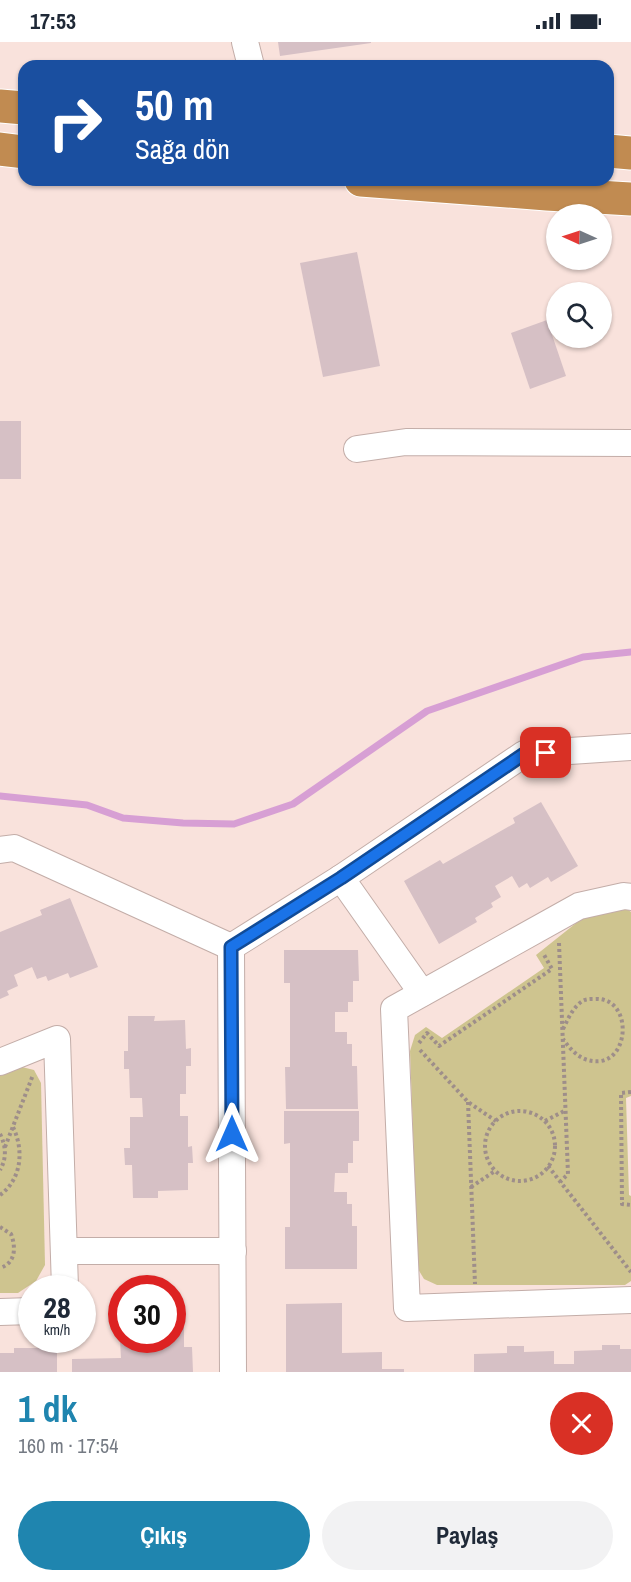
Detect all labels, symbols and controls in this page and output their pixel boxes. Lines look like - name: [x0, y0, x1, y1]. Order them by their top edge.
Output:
- text: 17:53: [30, 6, 76, 36]
- text: 50 m: [135, 77, 214, 133]
- icon: right: [36, 84, 114, 162]
- text: Sağa dön: [135, 131, 230, 167]
- north arrow: [546, 204, 612, 270]
- map controls: [546, 204, 612, 348]
- button: search: [546, 282, 612, 348]
- pin: [520, 727, 571, 778]
- icon: arrive: [529, 736, 562, 769]
- position arrow: [200, 1102, 264, 1166]
- speed limit sign: 30: [108, 1275, 186, 1353]
- text: 28: [43, 1287, 71, 1327]
- text: km/h: [44, 1319, 70, 1340]
- text: 1 dk: [18, 1385, 77, 1433]
- button: close: [550, 1392, 613, 1455]
- text: 160 m · 17:54: [18, 1432, 118, 1459]
- button: Çıkış: [18, 1501, 310, 1570]
- button: Paylaş: [322, 1501, 613, 1570]

